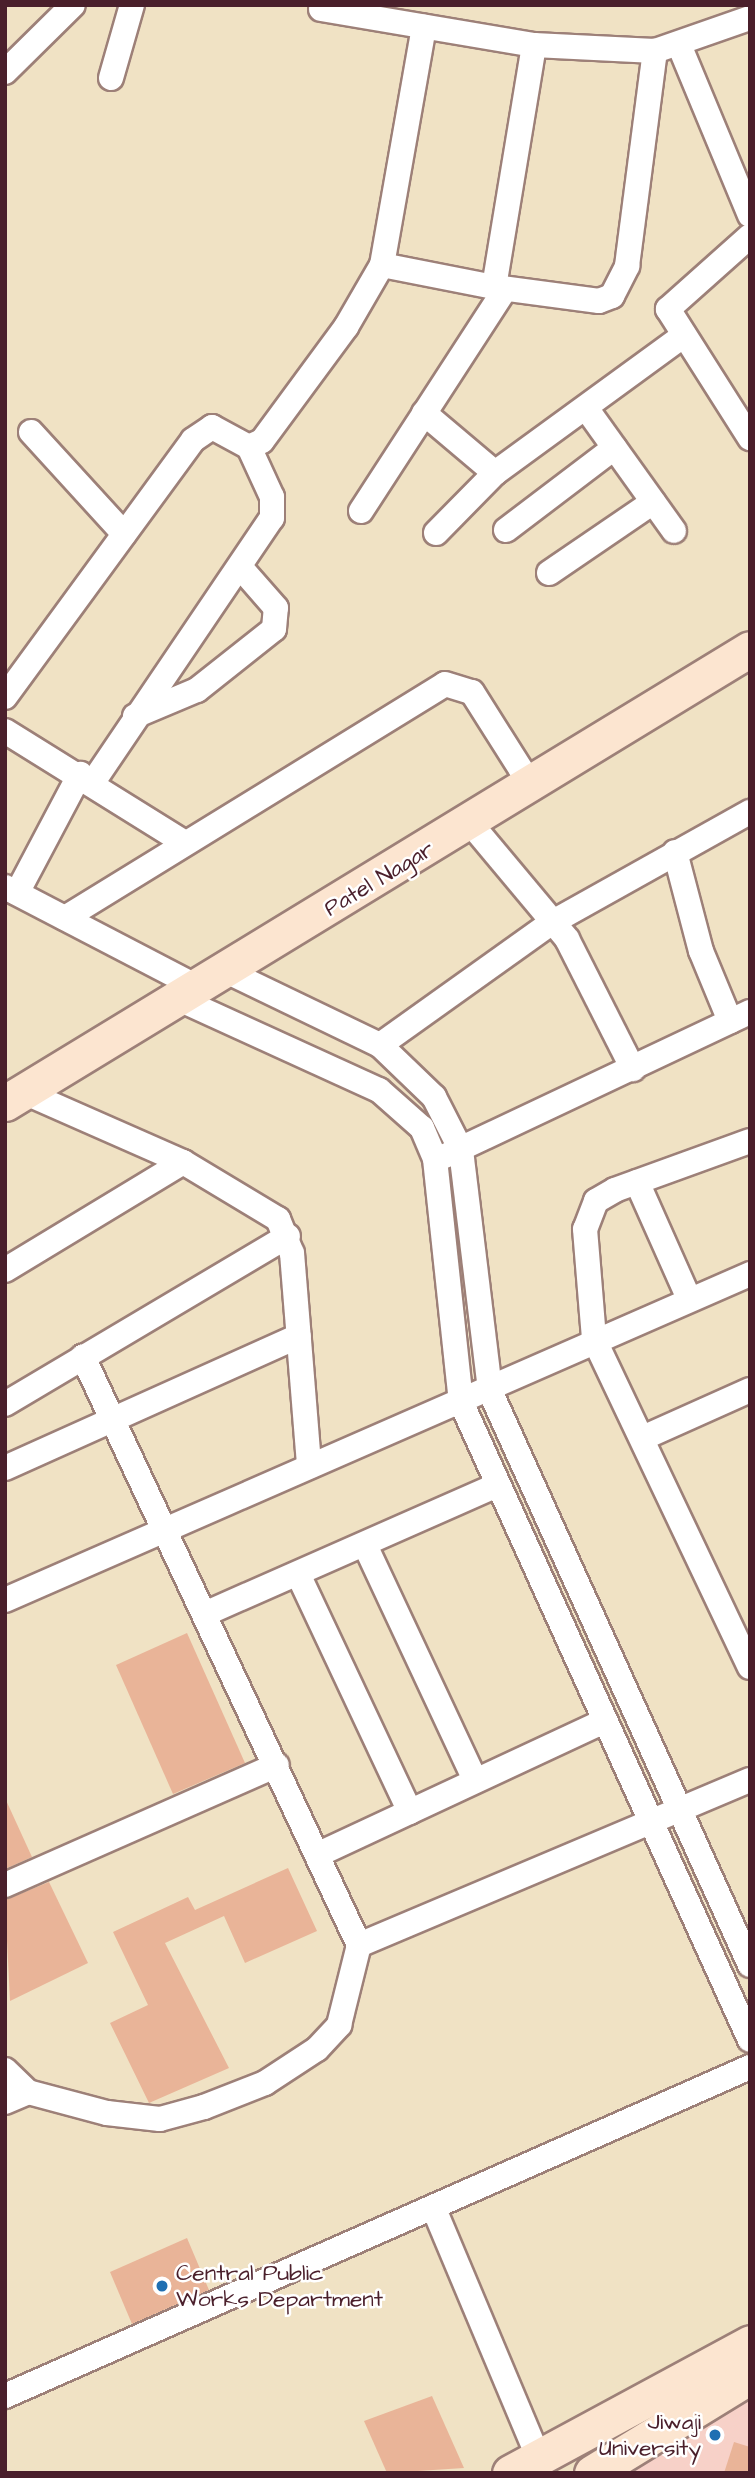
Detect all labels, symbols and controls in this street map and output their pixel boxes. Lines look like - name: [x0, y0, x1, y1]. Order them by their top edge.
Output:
- street label: Patel Nagar: [319, 835, 439, 923]
- place label: Central Public Works Department: [176, 2259, 383, 2313]
- marker: Central Public Works Department: [154, 2278, 170, 2294]
- place label: Jiwaji University: [599, 2408, 701, 2462]
- marker: Jiwaji University: [707, 2427, 723, 2443]

